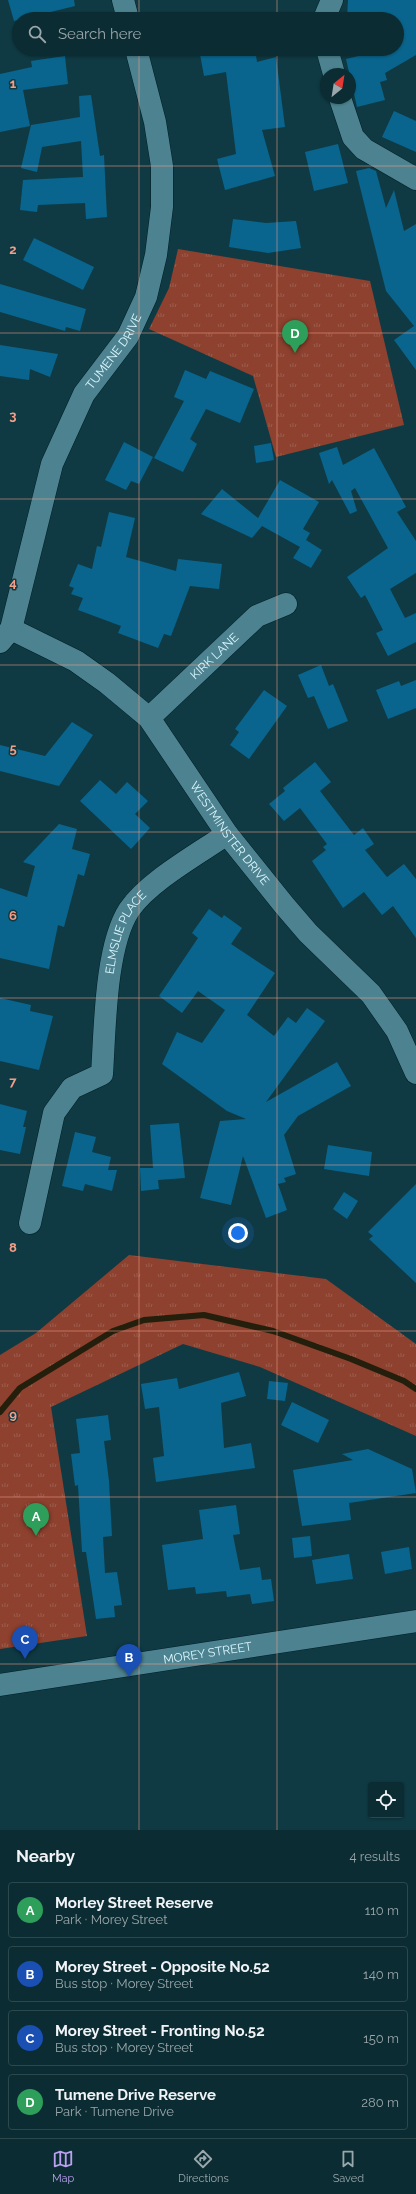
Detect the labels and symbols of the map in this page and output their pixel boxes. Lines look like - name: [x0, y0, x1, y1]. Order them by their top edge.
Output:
- north arrow: [320, 68, 356, 104]
- text: 1: [10, 76, 17, 91]
- text: 2: [9, 242, 17, 257]
- street label: TUMENE DRIVE: [83, 312, 144, 392]
- pin: D: [282, 320, 308, 353]
- text: 3: [9, 408, 17, 423]
- text: 4: [9, 575, 17, 590]
- street label: KIRK LANE: [187, 630, 241, 682]
- text: 5: [9, 741, 17, 756]
- street label: WESTMINSTER DRIVE: [187, 779, 272, 888]
- street label: ELMSLIE PLACE: [103, 888, 149, 975]
- text: 6: [9, 908, 17, 923]
- text: 7: [9, 1074, 17, 1089]
- your location: [228, 1223, 248, 1243]
- text: 8: [9, 1240, 17, 1255]
- text: 9: [9, 1407, 17, 1422]
- pin: A: [23, 1503, 49, 1536]
- pin: C: [12, 1626, 38, 1659]
- street label: MOREY STREET: [162, 1639, 254, 1667]
- pin: B: [116, 1644, 142, 1677]

